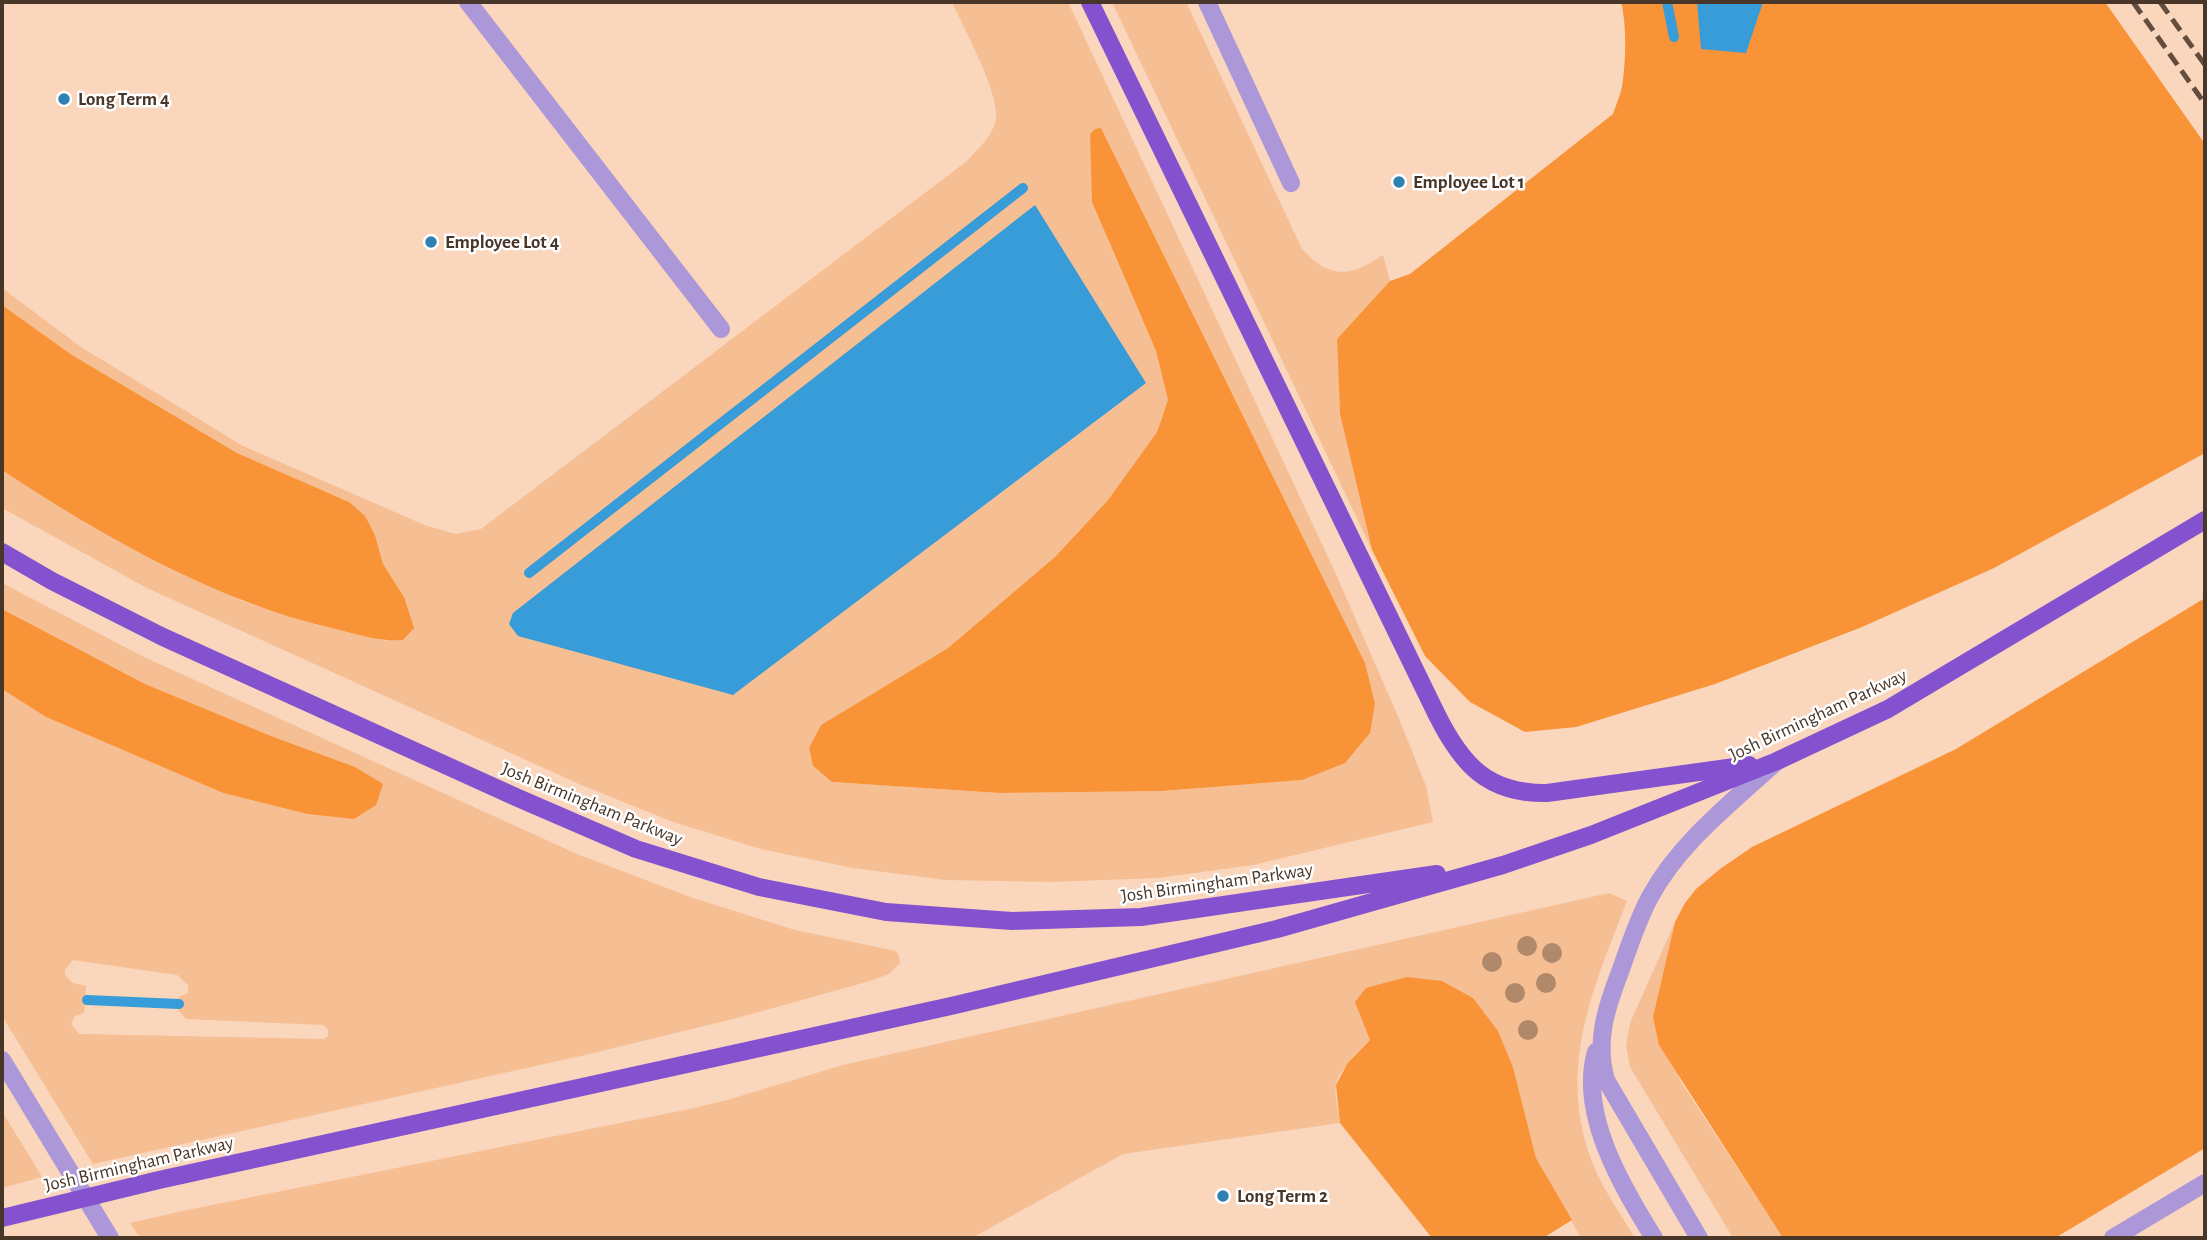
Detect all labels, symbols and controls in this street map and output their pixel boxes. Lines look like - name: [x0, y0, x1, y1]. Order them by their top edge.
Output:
- place label: Long Term 4: [78, 88, 169, 110]
- marker: Long Term 4: [56, 91, 72, 107]
- place label: Employee Lot 1: [1413, 171, 1524, 193]
- marker: Employee Lot 1: [1391, 174, 1407, 190]
- place label: Employee Lot 4: [445, 231, 559, 253]
- marker: Employee Lot 4: [423, 234, 439, 250]
- street label: Josh Birmingham Parkway: [1726, 664, 1910, 766]
- street label: Josh Birmingham Parkway: [498, 757, 686, 851]
- street label: Josh Birmingham Parkway: [1120, 858, 1314, 908]
- street label: Josh Birmingham Parkway: [42, 1131, 236, 1197]
- place label: Long Term 2: [1237, 1185, 1328, 1207]
- marker: Long Term 2: [1215, 1188, 1231, 1204]

